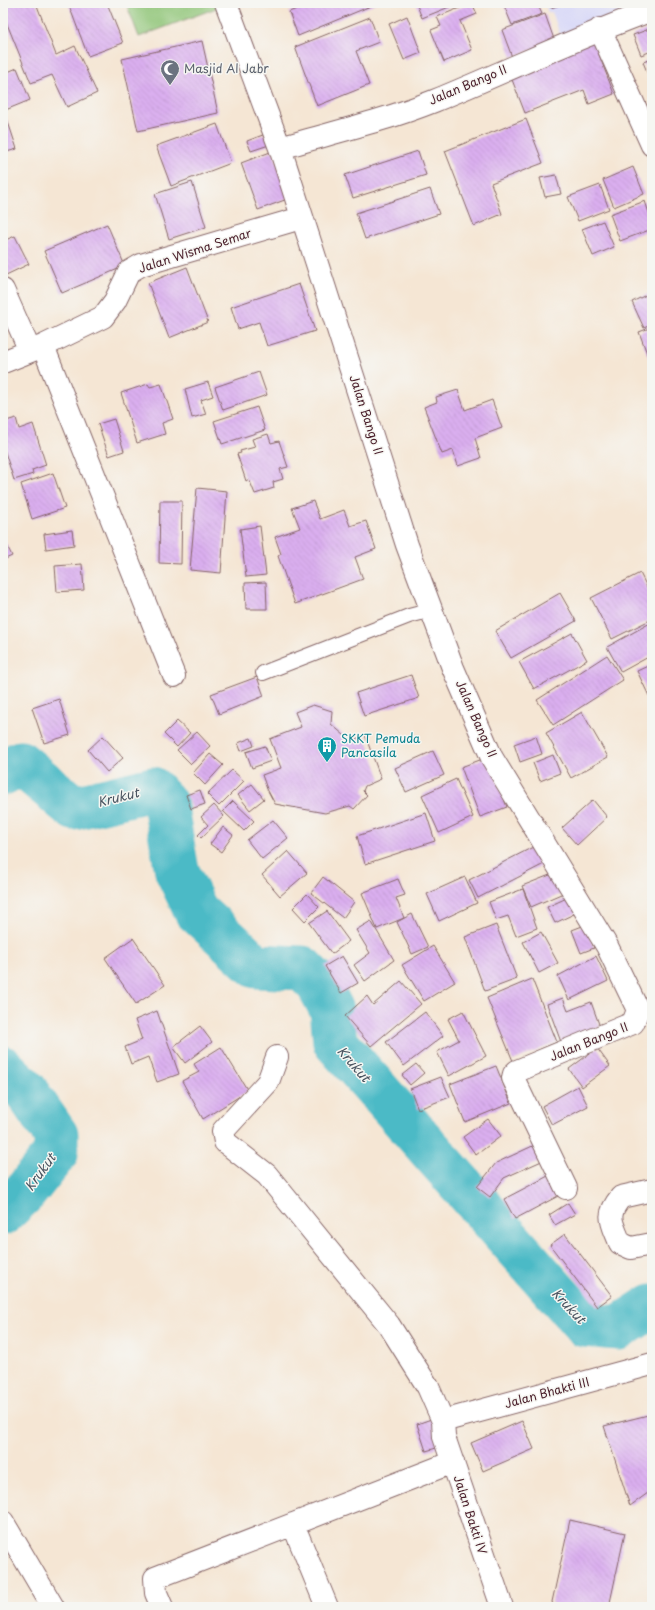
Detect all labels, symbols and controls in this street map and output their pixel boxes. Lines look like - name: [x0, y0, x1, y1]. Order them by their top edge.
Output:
- mosque icon: Masjid Al Jabr: [159, 58, 181, 86]
- place label: Masjid Al Jabr: [184, 59, 269, 77]
- street label: Jalan Bango II: [426, 60, 509, 109]
- street label: Jalan Wisma Semar: [136, 223, 254, 277]
- street label: Jalan Bango II: [346, 372, 388, 457]
- street label: Jalan Bango II: [452, 677, 502, 760]
- place label: SKKT Pemuda Pancasila: [341, 729, 421, 761]
- building icon: SKKT Pemuda Pancasila: [316, 735, 338, 763]
- water label: Krukut: [95, 782, 142, 811]
- street label: Jalan Bango II: [547, 1017, 631, 1065]
- water label: Krukut: [333, 1042, 376, 1087]
- water label: Krukut: [20, 1148, 61, 1194]
- water label: Krukut: [548, 1284, 592, 1329]
- street label: Jalan Bhakti III: [502, 1372, 591, 1412]
- street label: Jalan Bakti IV: [450, 1473, 492, 1557]

